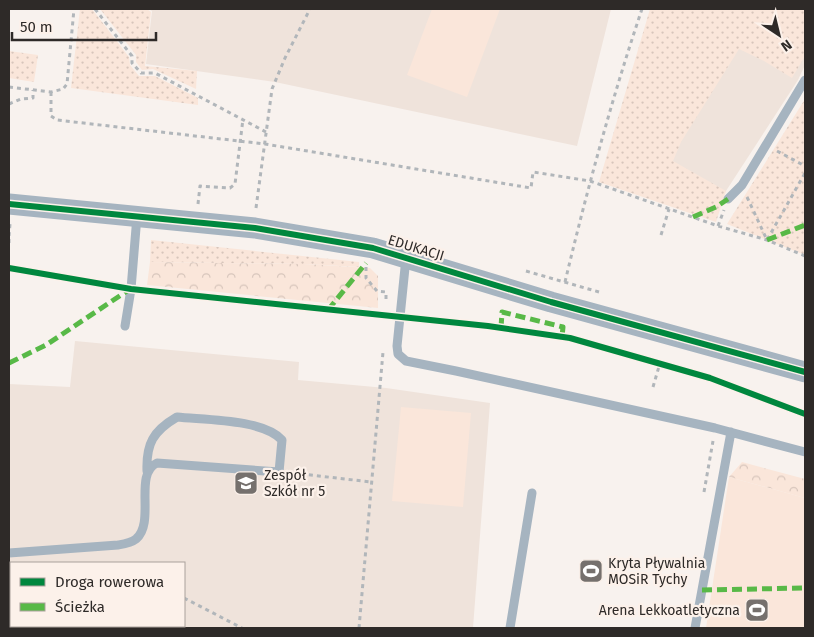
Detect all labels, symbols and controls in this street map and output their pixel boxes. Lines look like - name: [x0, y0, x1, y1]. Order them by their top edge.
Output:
- scale bar: [12, 10, 156, 42]
- north arrow: [754, 10, 804, 60]
- text: 50 m: [20, 18, 53, 36]
- text: N: [777, 36, 795, 55]
- street label: EDUKACJI: [386, 231, 446, 265]
- place label: Zespół Szkół nr 5: [264, 467, 325, 500]
- school or university icon: Zespół Szkół nr 5: [233, 470, 259, 496]
- place label: Kryta Pływalnia MOSiR Tychy: [608, 555, 705, 588]
- sports icon: Kryta Pływalnia MOSiR Tychy: [578, 558, 604, 584]
- legend: [10, 562, 185, 627]
- text: Droga rowerowa: [55, 573, 164, 591]
- sports icon: Arena Lekkoatletyczna: [744, 597, 770, 623]
- text: Ścieżka: [55, 598, 105, 616]
- place label: Arena Lekkoatletyczna: [599, 602, 740, 619]

